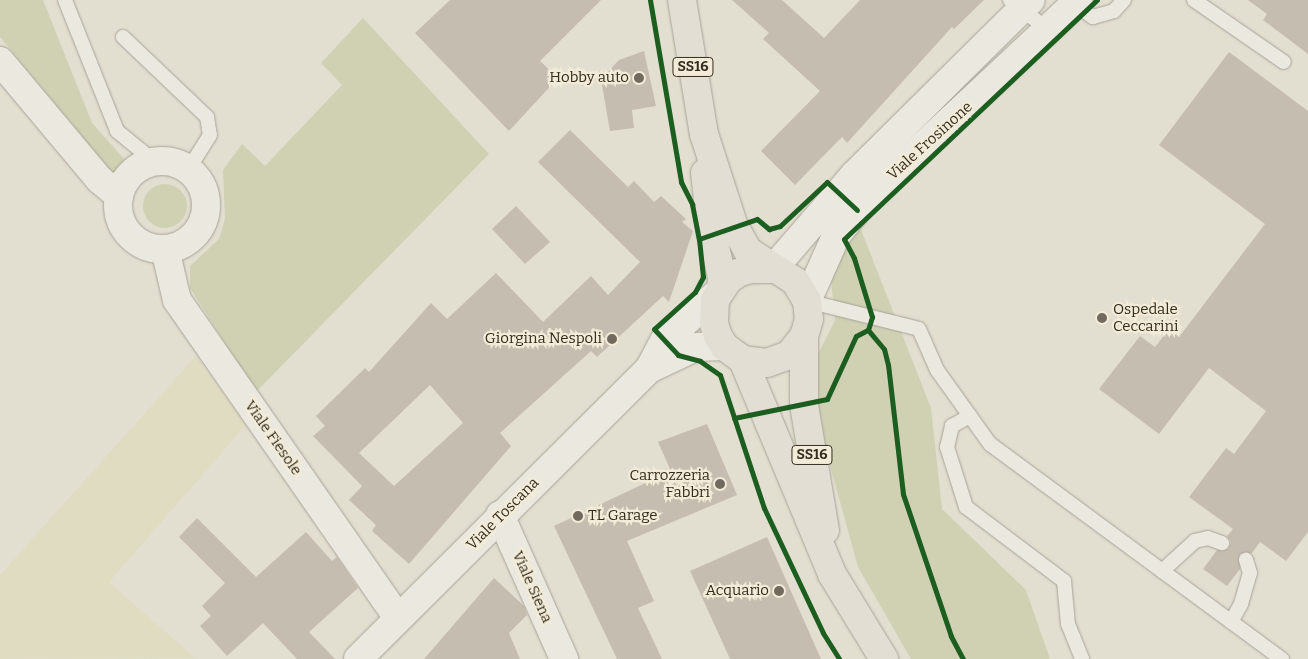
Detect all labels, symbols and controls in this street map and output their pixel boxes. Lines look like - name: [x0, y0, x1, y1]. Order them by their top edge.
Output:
- road number: SS16: [672, 56, 714, 78]
- place label: Hobby auto: [549, 69, 629, 87]
- marker: Hobby auto: [633, 72, 645, 84]
- street label: Viale Frosinone: [884, 98, 976, 184]
- place label: Ospedale Ceccarini: [1113, 300, 1178, 335]
- marker: Ospedale Ceccarini: [1095, 311, 1109, 325]
- place label: Giorgina Nespoli: [485, 330, 602, 348]
- marker: Giorgina Nespoli: [606, 333, 618, 345]
- street label: Viale Fiesole: [241, 397, 305, 479]
- road number: SS16: [791, 444, 833, 466]
- place label: Carrozzeria Fabbri: [630, 466, 710, 501]
- street label: Viale Toscana: [463, 474, 543, 554]
- marker: Carrozzeria Fabbri: [714, 478, 726, 490]
- place label: TL Garage: [588, 507, 658, 525]
- marker: TL Garage: [572, 510, 584, 522]
- street label: Viale Siena: [508, 548, 556, 626]
- place label: Acquario: [706, 582, 769, 600]
- marker: Acquario: [773, 585, 785, 597]

